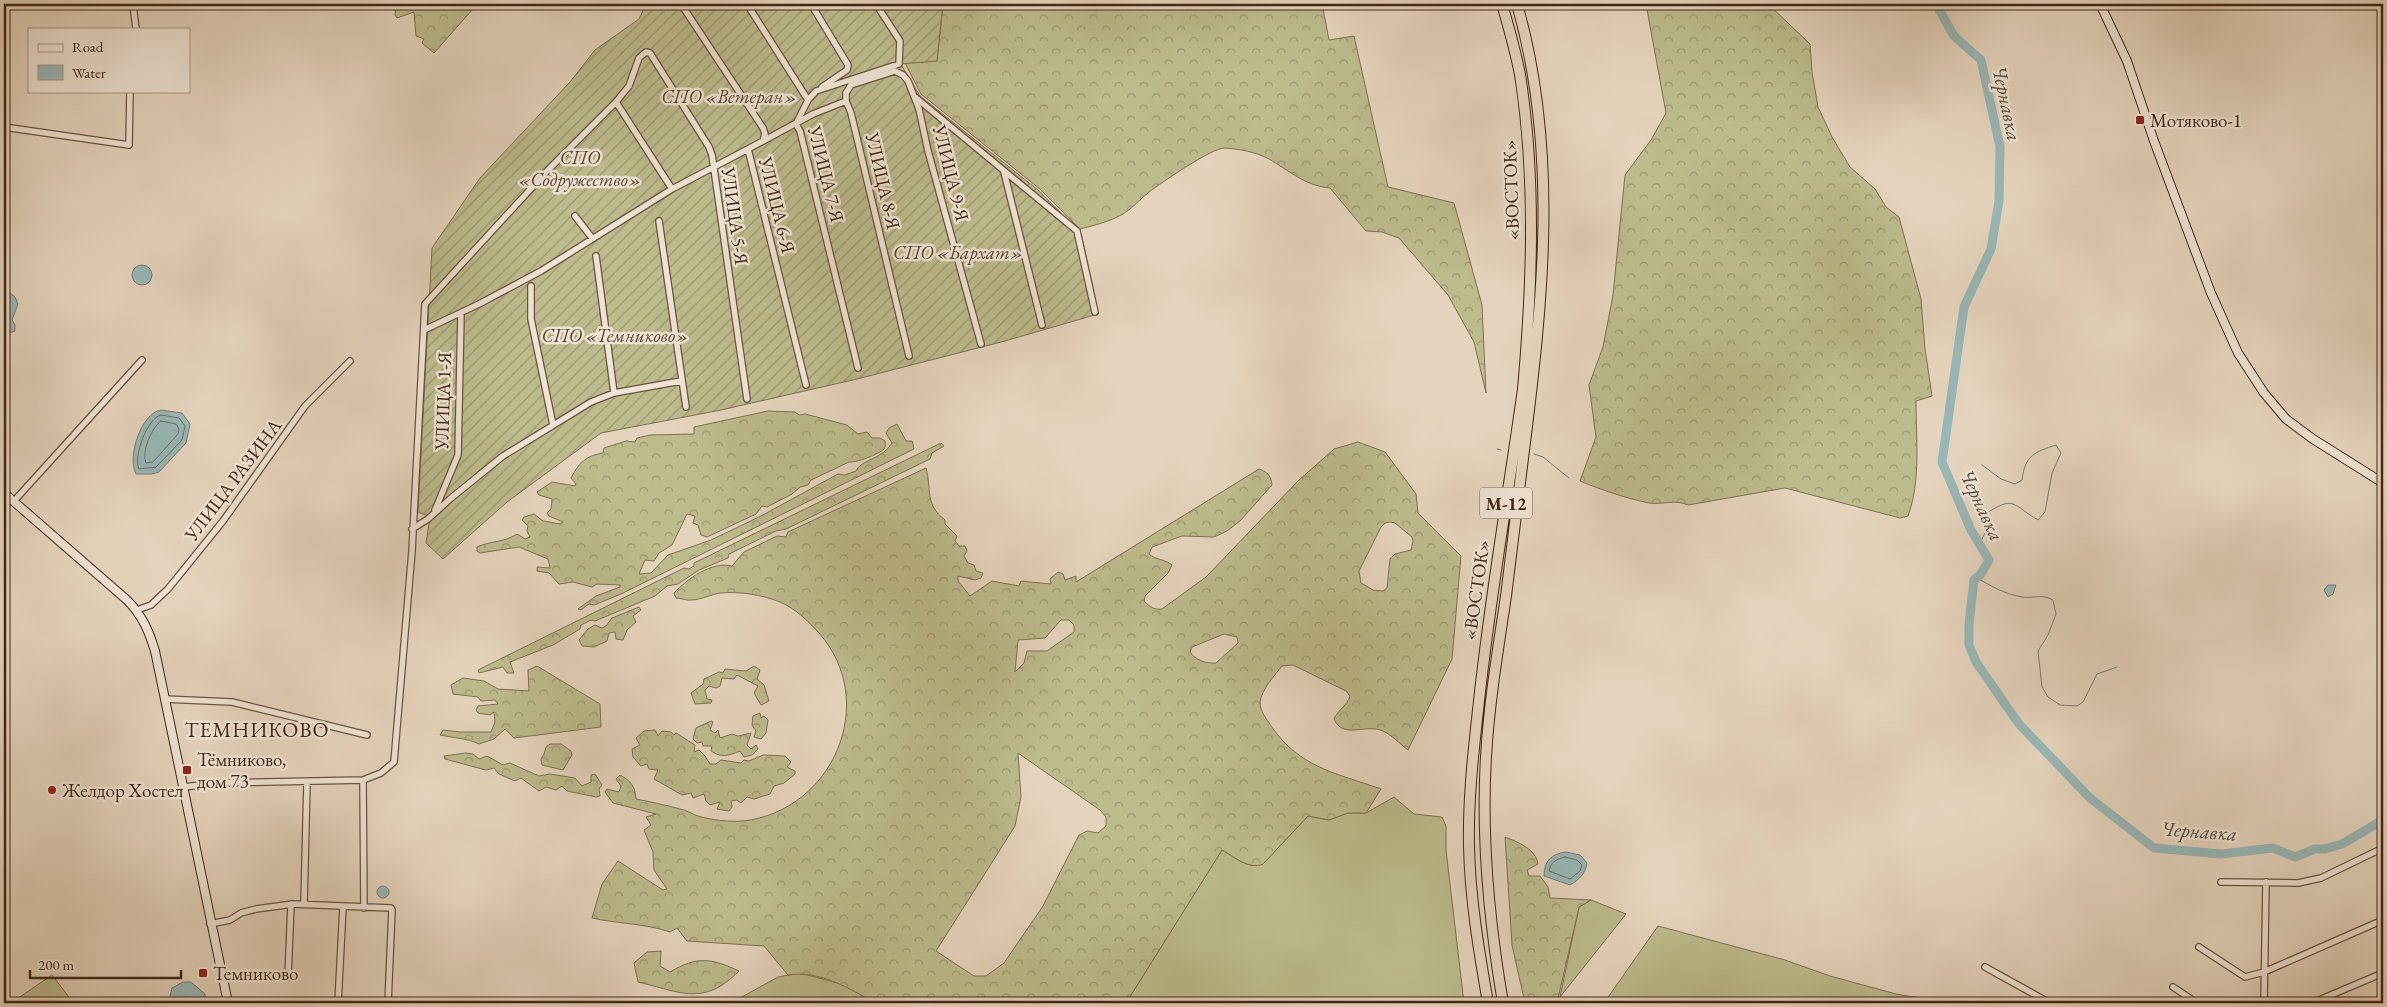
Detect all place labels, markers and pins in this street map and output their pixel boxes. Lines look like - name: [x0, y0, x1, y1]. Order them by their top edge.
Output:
- place label: Мотяково-1: [2150, 108, 2242, 133]
- marker: Мотяково-1: [2134, 114, 2146, 126]
- place label: Тёмниково, дом 73: [197, 747, 286, 794]
- marker: Тёмниково, дом 73: [181, 764, 193, 776]
- place label: Желдор Хостел: [61, 778, 183, 803]
- marker: Желдор Хостел: [46, 784, 58, 796]
- place label: Темниково: [213, 961, 299, 986]
- marker: Темниково: [197, 967, 209, 979]

